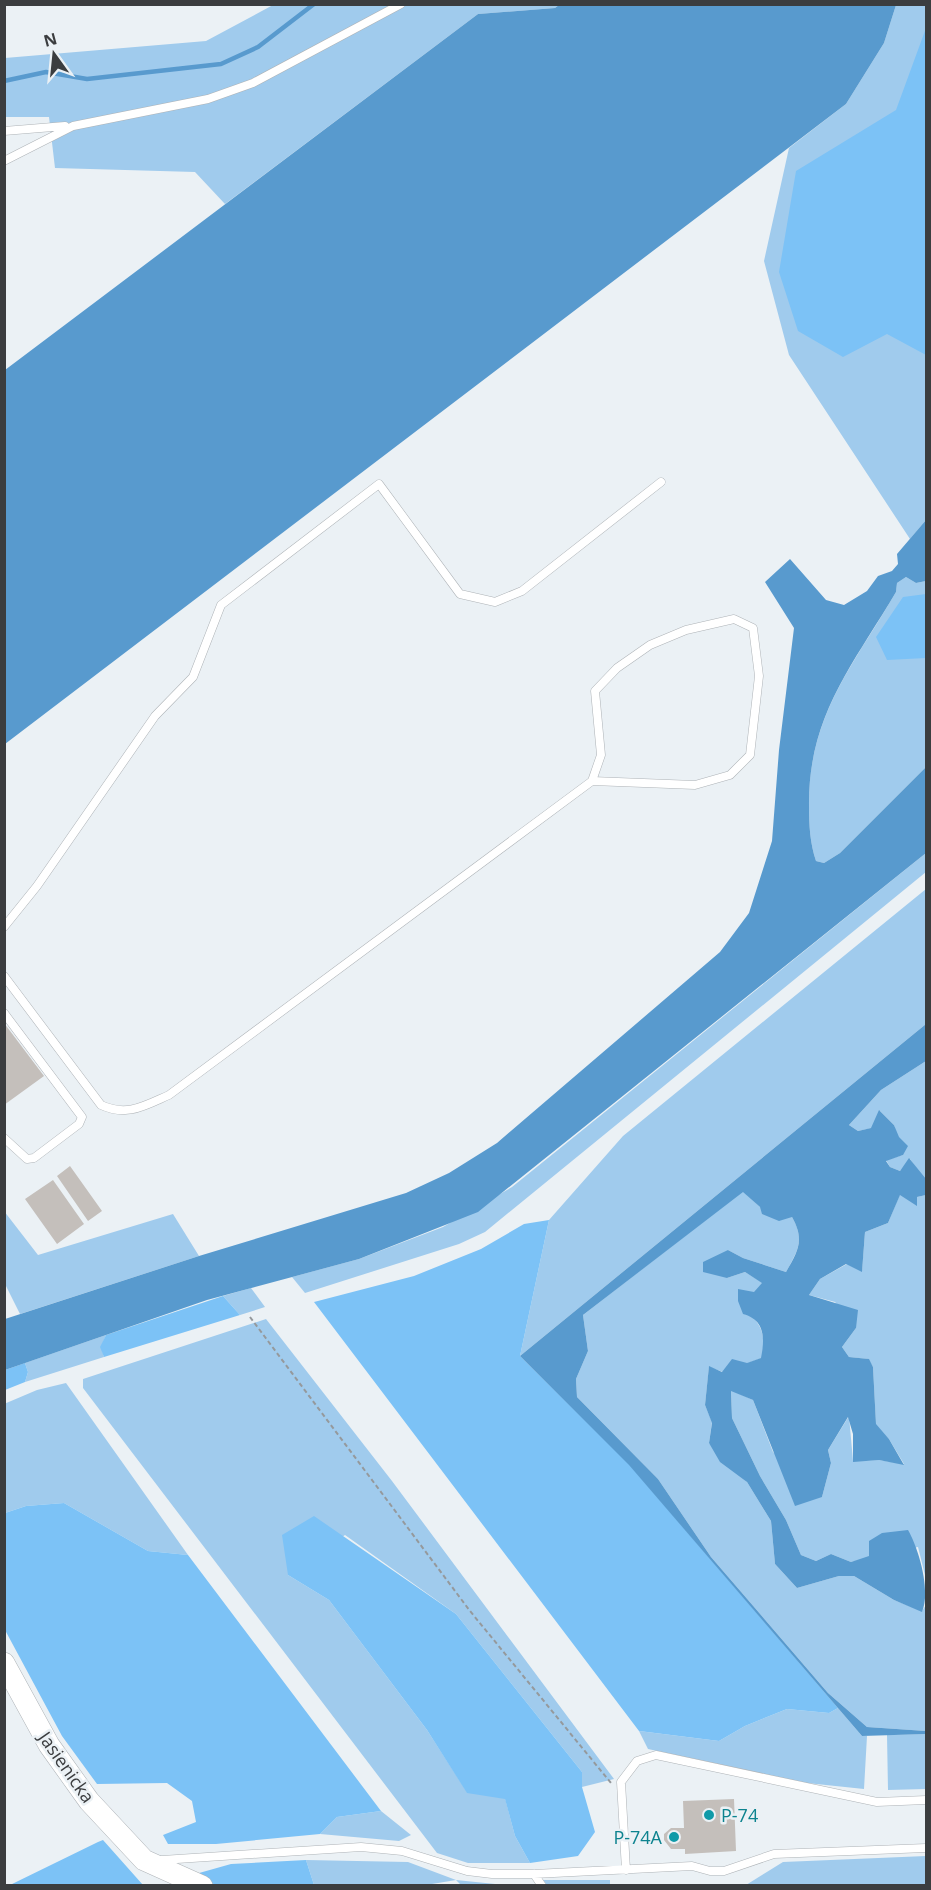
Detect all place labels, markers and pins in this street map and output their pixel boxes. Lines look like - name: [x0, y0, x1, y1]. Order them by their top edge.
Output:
- place label: P-74: [721, 1803, 758, 1827]
- marker: P-74: [702, 1808, 716, 1822]
- place label: P-74A: [613, 1825, 663, 1849]
- marker: P-74A: [667, 1830, 681, 1844]

